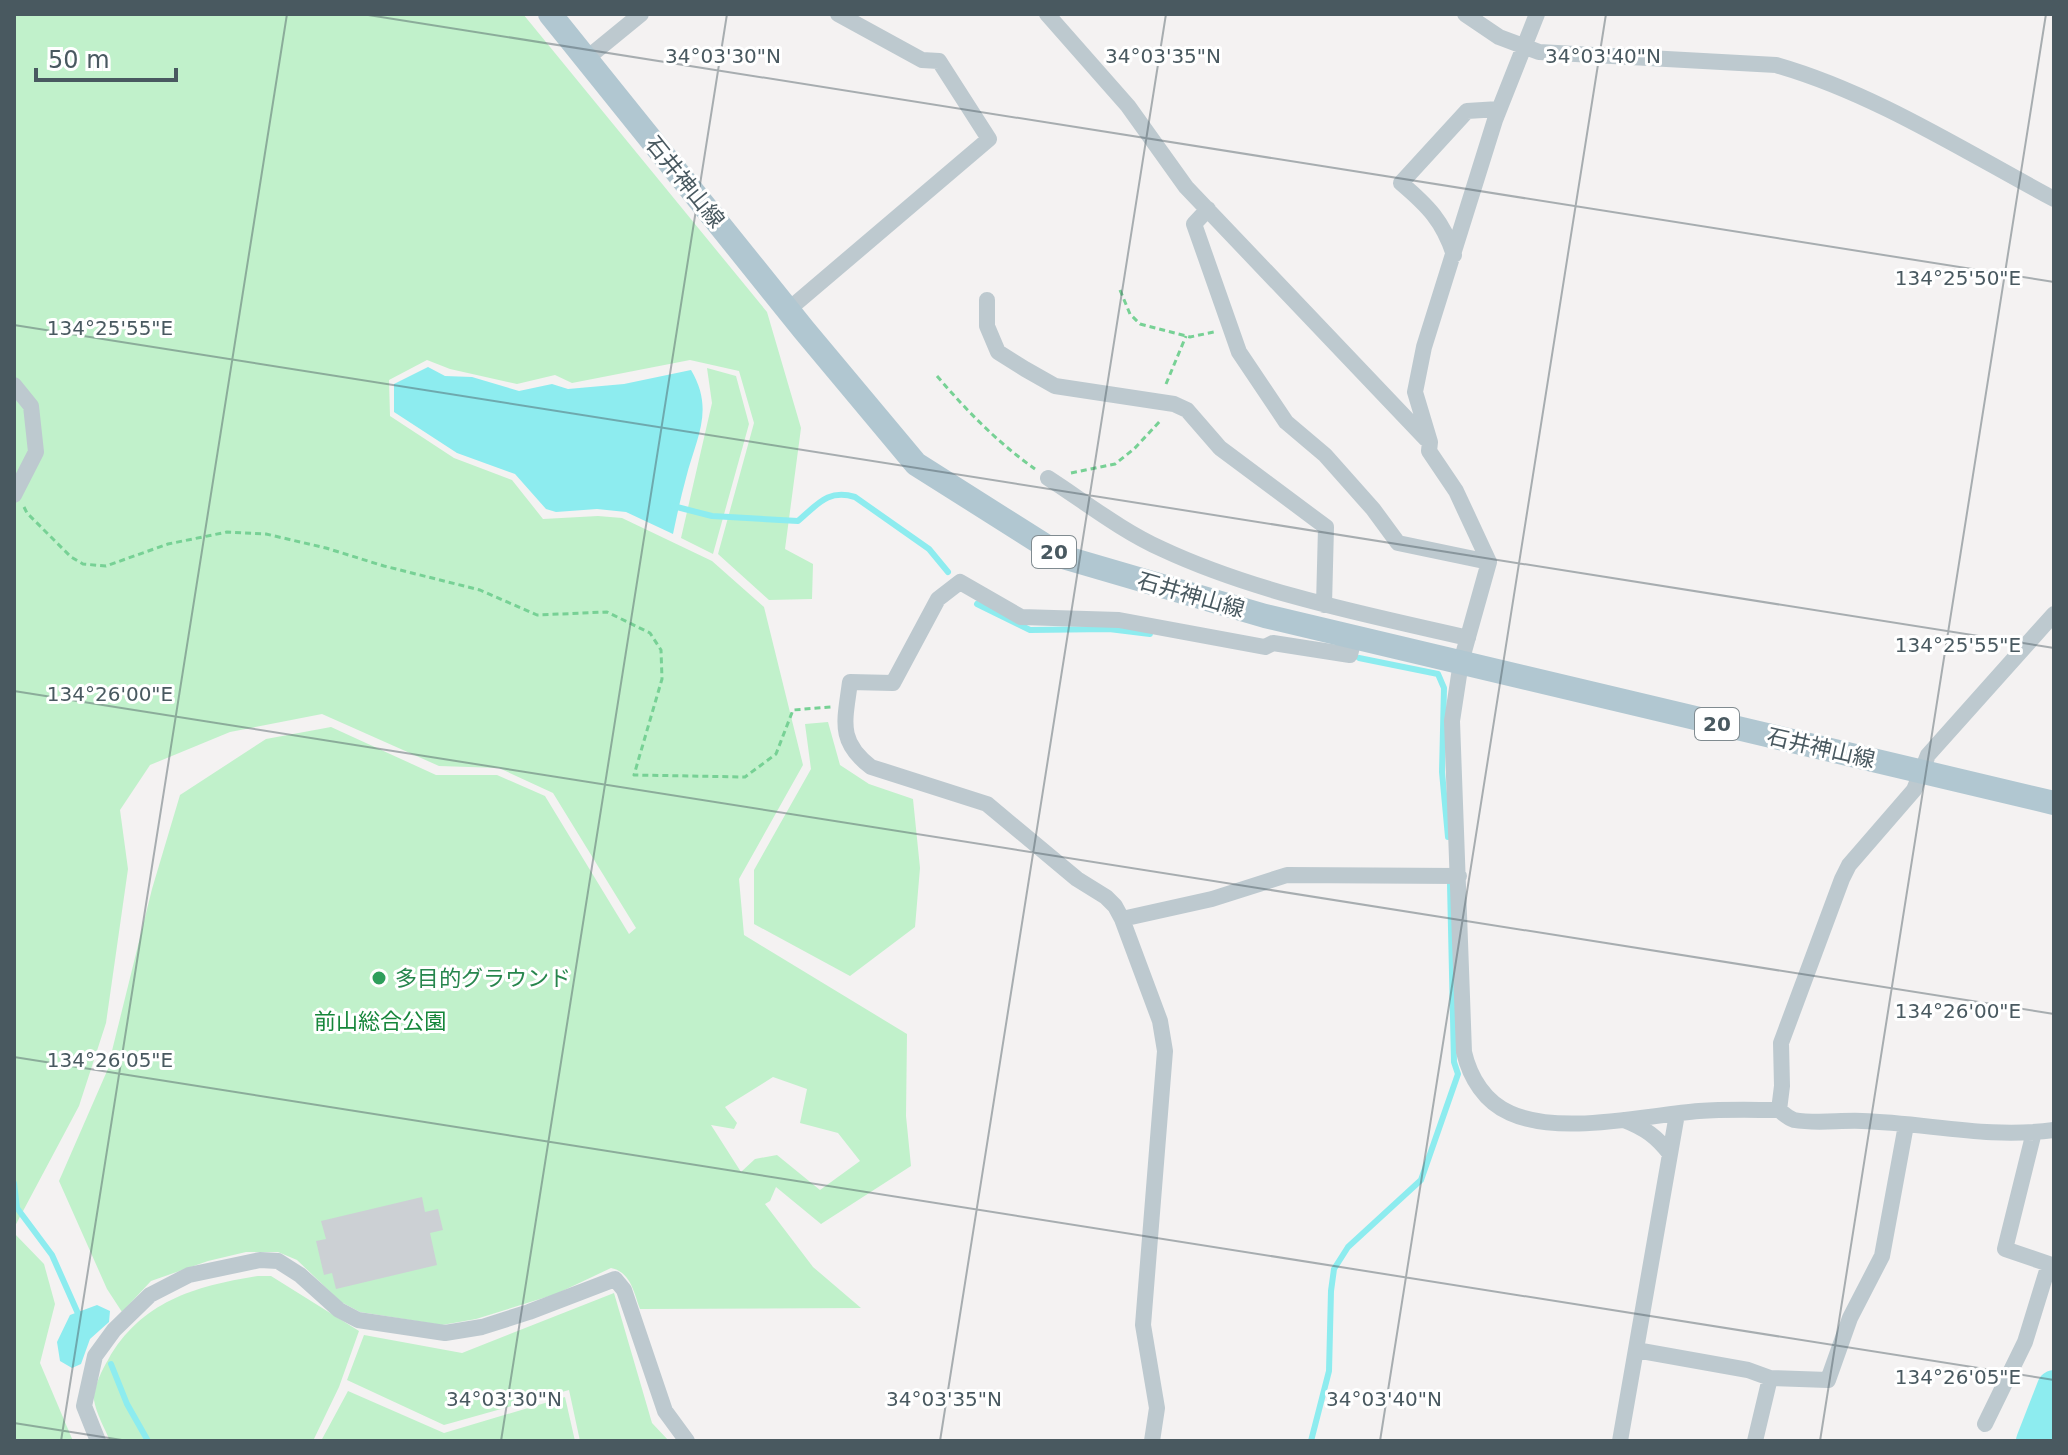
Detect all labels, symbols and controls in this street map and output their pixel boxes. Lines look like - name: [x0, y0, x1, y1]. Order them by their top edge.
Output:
- scale bar: [36, 32, 176, 82]
- text: 34°03'30"N: [665, 44, 781, 68]
- text: 34°03'35"N: [1105, 44, 1221, 68]
- text: 34°03'40"N: [1545, 44, 1661, 68]
- text: 50 m: [48, 46, 110, 74]
- street label: 石井神山線: [641, 131, 729, 233]
- text: 134°25'50"E: [1895, 266, 2021, 290]
- text: 134°25'55"E: [47, 316, 173, 340]
- road number: 20: [1032, 536, 1076, 568]
- street label: 石井神山線: [1135, 568, 1247, 622]
- text: 134°25'55"E: [1895, 633, 2021, 657]
- text: 134°26'00"E: [47, 682, 173, 706]
- road number: 20: [1695, 708, 1739, 740]
- street label: 石井神山線: [1765, 723, 1877, 773]
- place label: 多目的グラウンド: [395, 966, 571, 991]
- marker: 多目的グラウンド: [370, 969, 388, 987]
- text: 134°26'00"E: [1895, 999, 2021, 1023]
- park label: 前山総合公園: [314, 1009, 446, 1034]
- text: 134°26'05"E: [47, 1048, 173, 1072]
- text: 134°26'05"E: [1895, 1365, 2021, 1389]
- text: 34°03'30"N: [446, 1387, 562, 1411]
- text: 34°03'35"N: [886, 1387, 1002, 1411]
- text: 34°03'40"N: [1326, 1387, 1442, 1411]

